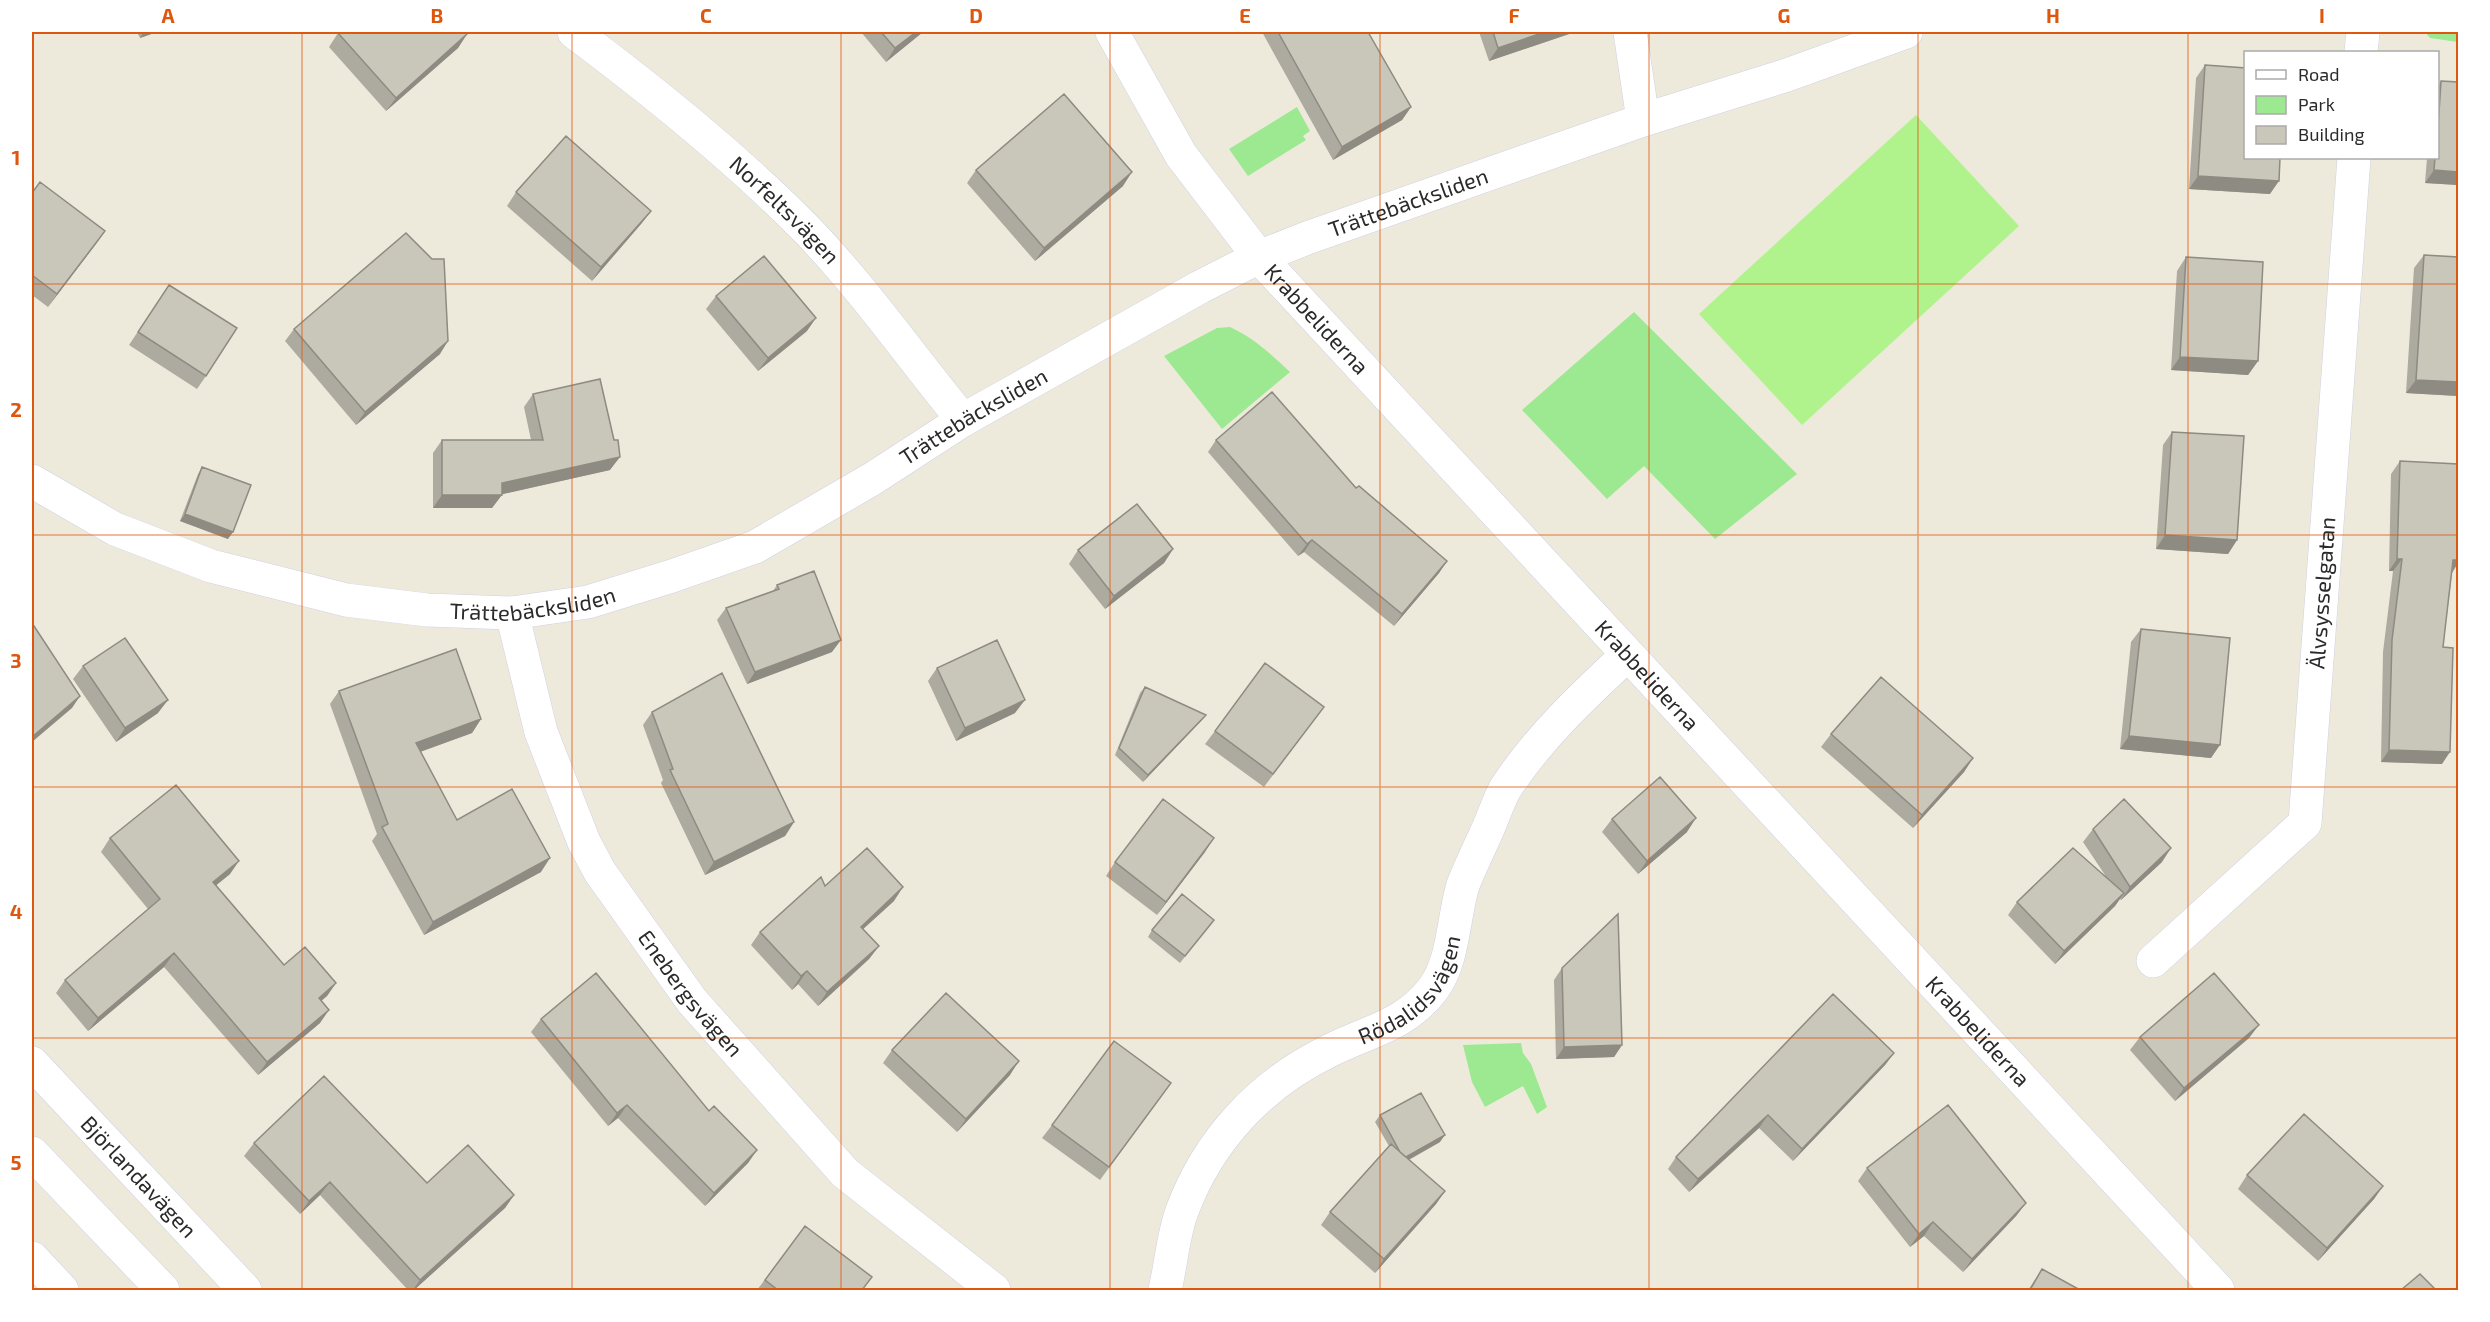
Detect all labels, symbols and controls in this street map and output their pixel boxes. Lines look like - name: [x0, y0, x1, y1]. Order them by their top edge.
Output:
- text: A: [161, 3, 175, 27]
- text: B: [431, 3, 443, 27]
- text: C: [700, 3, 712, 27]
- text: D: [969, 3, 983, 27]
- text: E: [1239, 3, 1251, 27]
- text: F: [1508, 3, 1520, 27]
- text: G: [1778, 3, 1790, 27]
- text: H: [2046, 3, 2060, 27]
- text: I: [2319, 3, 2325, 27]
- legend: [2244, 51, 2439, 159]
- text: Road: [2298, 63, 2339, 85]
- text: Park: [2298, 93, 2335, 115]
- text: Building: [2298, 123, 2365, 145]
- text: 1: [12, 145, 20, 169]
- street label: Norfeltsvägen: [725, 150, 846, 269]
- street label: Trättebäcksliden: [1325, 162, 1491, 241]
- street label: Krabbeliderna: [1260, 258, 1375, 379]
- street label: Trättebäcksliden: [894, 362, 1051, 470]
- text: 2: [10, 397, 22, 421]
- street label: Älvsysselgatan: [2302, 516, 2340, 670]
- street label: Trättebäcksliden: [449, 580, 618, 625]
- street label: Krabbeliderna: [1590, 614, 1705, 735]
- text: 3: [10, 648, 22, 672]
- text: 4: [10, 899, 23, 923]
- street label: Enebergsvägen: [633, 924, 749, 1061]
- street label: Rödalidsvägen: [1354, 933, 1465, 1049]
- street label: Krabbeliderna: [1921, 970, 2036, 1091]
- street label: Björlandavägen: [76, 1110, 203, 1242]
- text: 5: [10, 1150, 22, 1174]

